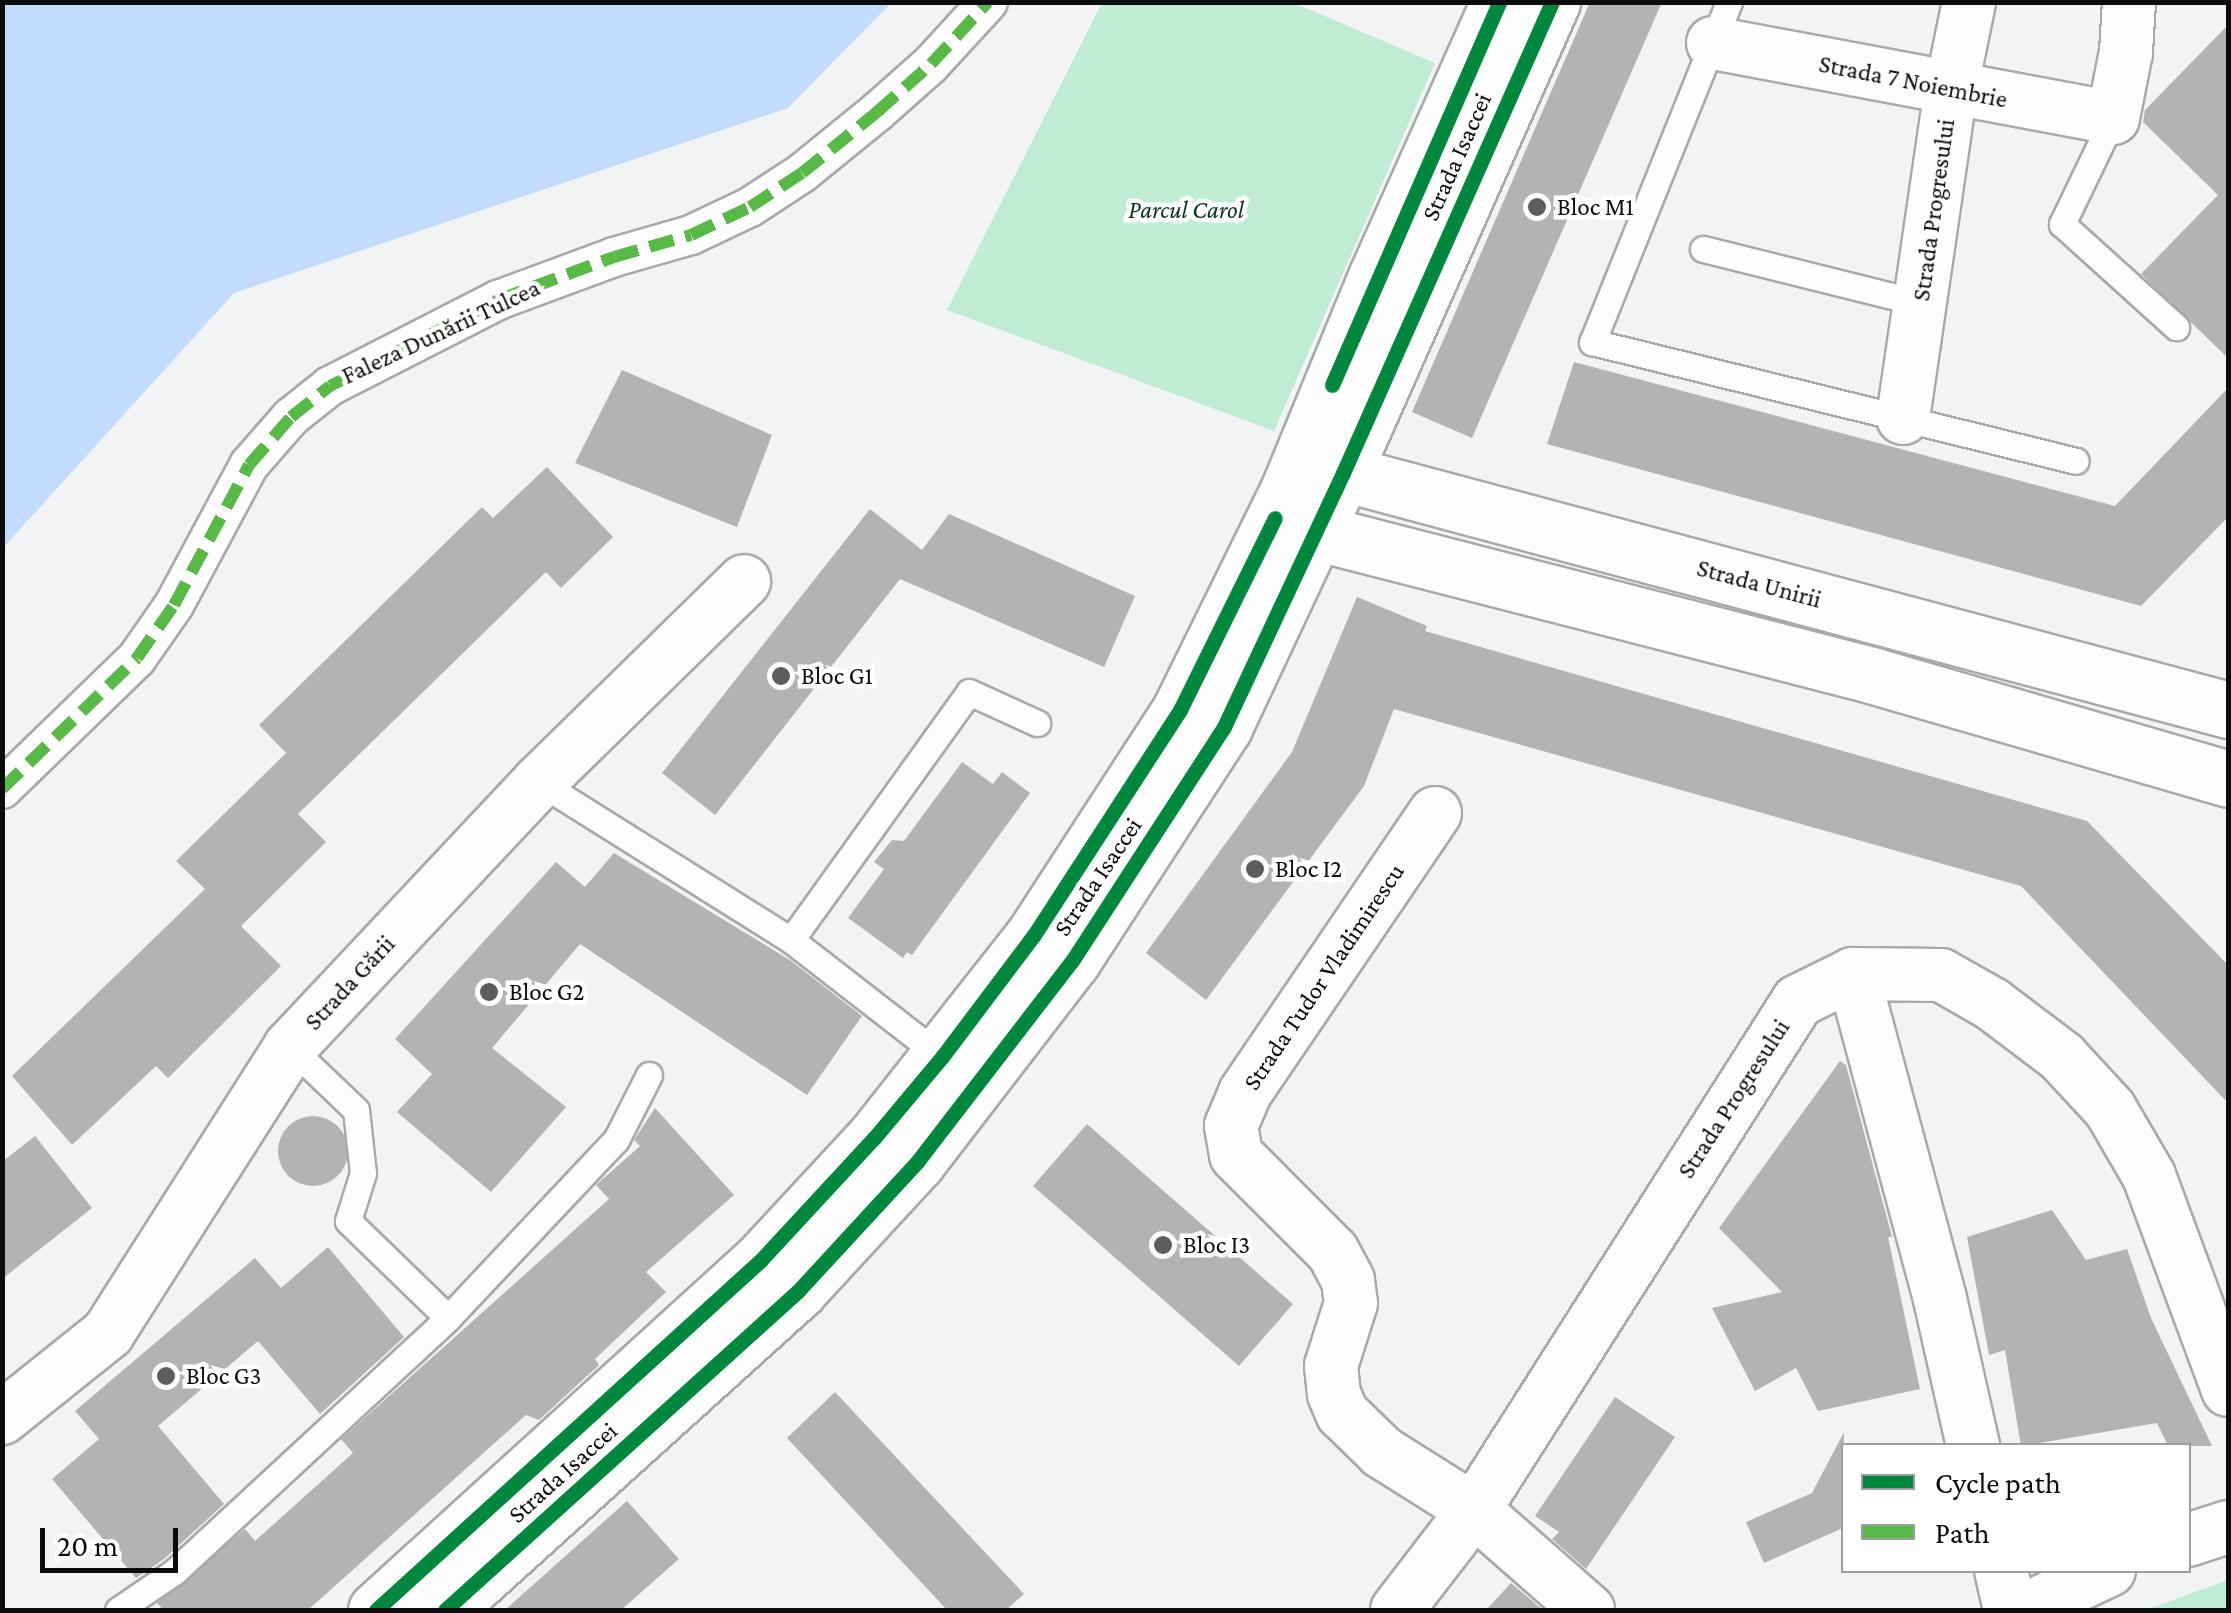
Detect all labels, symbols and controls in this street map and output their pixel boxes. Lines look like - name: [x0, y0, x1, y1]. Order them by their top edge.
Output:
- street label: Strada 7 Noiembrie: [1816, 49, 2010, 115]
- street label: Strada Isaccei: [1416, 89, 1498, 225]
- street label: Strada Progresului: [1906, 117, 1962, 303]
- place label: Bloc M1: [1557, 192, 1634, 222]
- park label: Parcul Carol: [1128, 195, 1244, 225]
- marker: Bloc M1: [1526, 196, 1548, 218]
- street label: Faleza Dunării Tulcea: [337, 273, 545, 391]
- street label: Strada Unirii: [1694, 553, 1824, 615]
- place label: Bloc G1: [801, 661, 873, 691]
- marker: Bloc G1: [770, 665, 792, 687]
- street label: Strada Isaccei: [1047, 812, 1149, 942]
- place label: Bloc I2: [1275, 854, 1342, 884]
- street label: Strada Tudor Vladimirescu: [1237, 858, 1411, 1096]
- marker: Bloc I2: [1244, 858, 1266, 880]
- street label: Strada Gării: [299, 929, 401, 1037]
- place label: Bloc G2: [509, 977, 584, 1007]
- marker: Bloc G2: [478, 981, 500, 1003]
- street label: Strada Progresului: [1671, 1014, 1797, 1184]
- place label: Bloc I3: [1183, 1230, 1250, 1260]
- marker: Bloc I3: [1152, 1234, 1174, 1256]
- place label: Bloc G3: [186, 1361, 261, 1391]
- marker: Bloc G3: [155, 1365, 177, 1387]
- street label: Strada Isaccei: [502, 1416, 624, 1530]
- legend: [1841, 1443, 2191, 1573]
- text: Cycle path: [1935, 1466, 2061, 1499]
- scale bar: [45, 1508, 182, 1570]
- text: Path: [1935, 1516, 1990, 1549]
- text: 20 m: [57, 1529, 118, 1562]

